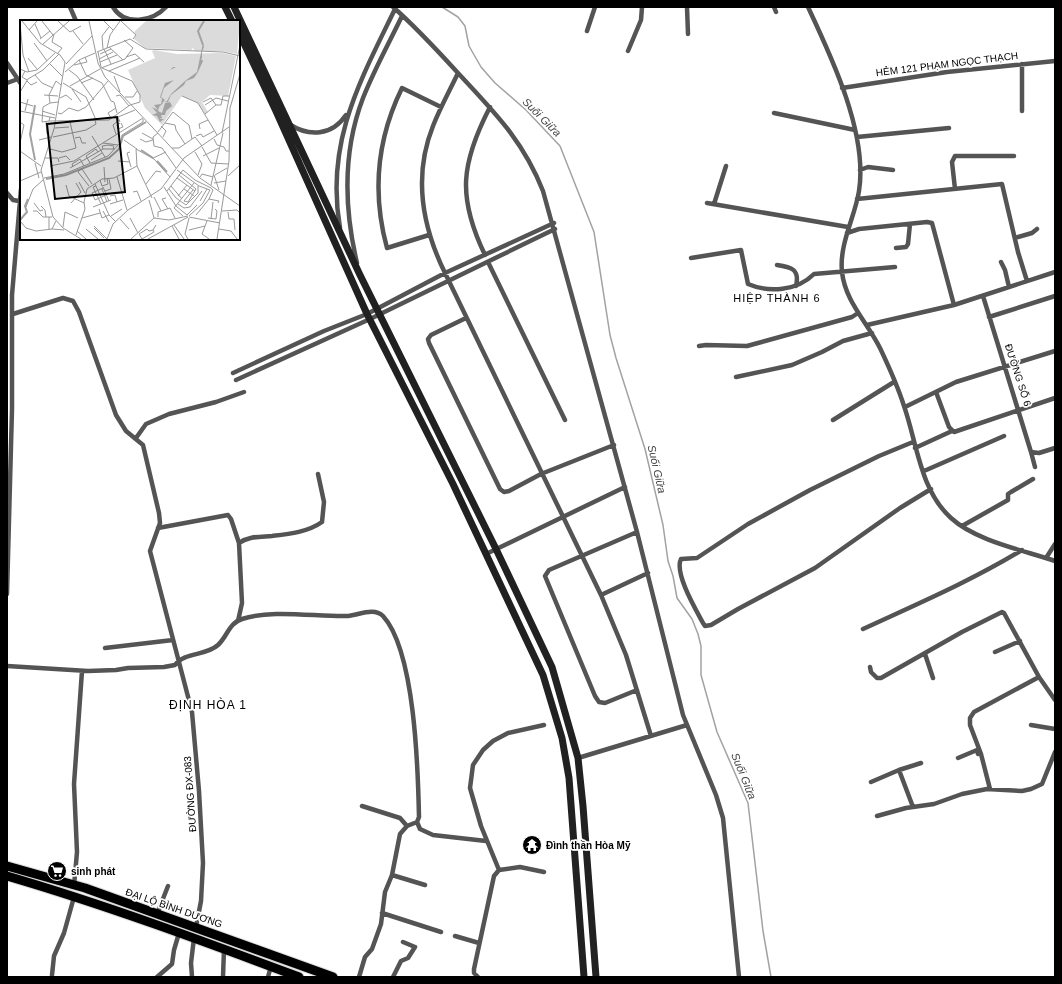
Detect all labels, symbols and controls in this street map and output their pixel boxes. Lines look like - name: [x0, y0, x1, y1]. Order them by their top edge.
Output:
- inset map: [20, 20, 240, 240]
- street label: HẺM 121 PHẠM NGỌC THẠCH: [875, 49, 1019, 78]
- water label: Suối Giữa: [520, 95, 564, 139]
- district label: HIỆP THÀNH 6: [733, 292, 821, 304]
- street label: ĐƯỜNG SỐ 6: [1003, 342, 1035, 408]
- water label: Suối Giữa: [646, 444, 668, 494]
- district label: ĐỊNH HÒA 1: [169, 697, 247, 712]
- water label: Suối Giữa: [729, 751, 759, 801]
- street label: ĐƯỜNG ĐX-083: [181, 755, 198, 832]
- temple icon: Đình thần Hòa Mỹ: [521, 834, 543, 856]
- place label: Đình thần Hòa Mỹ: [546, 840, 631, 851]
- supermarket icon: sinh phát: [46, 860, 68, 882]
- place label: sinh phát: [71, 866, 116, 877]
- street label: ĐẠI LỘ BÌNH DƯƠNG: [124, 885, 224, 930]

